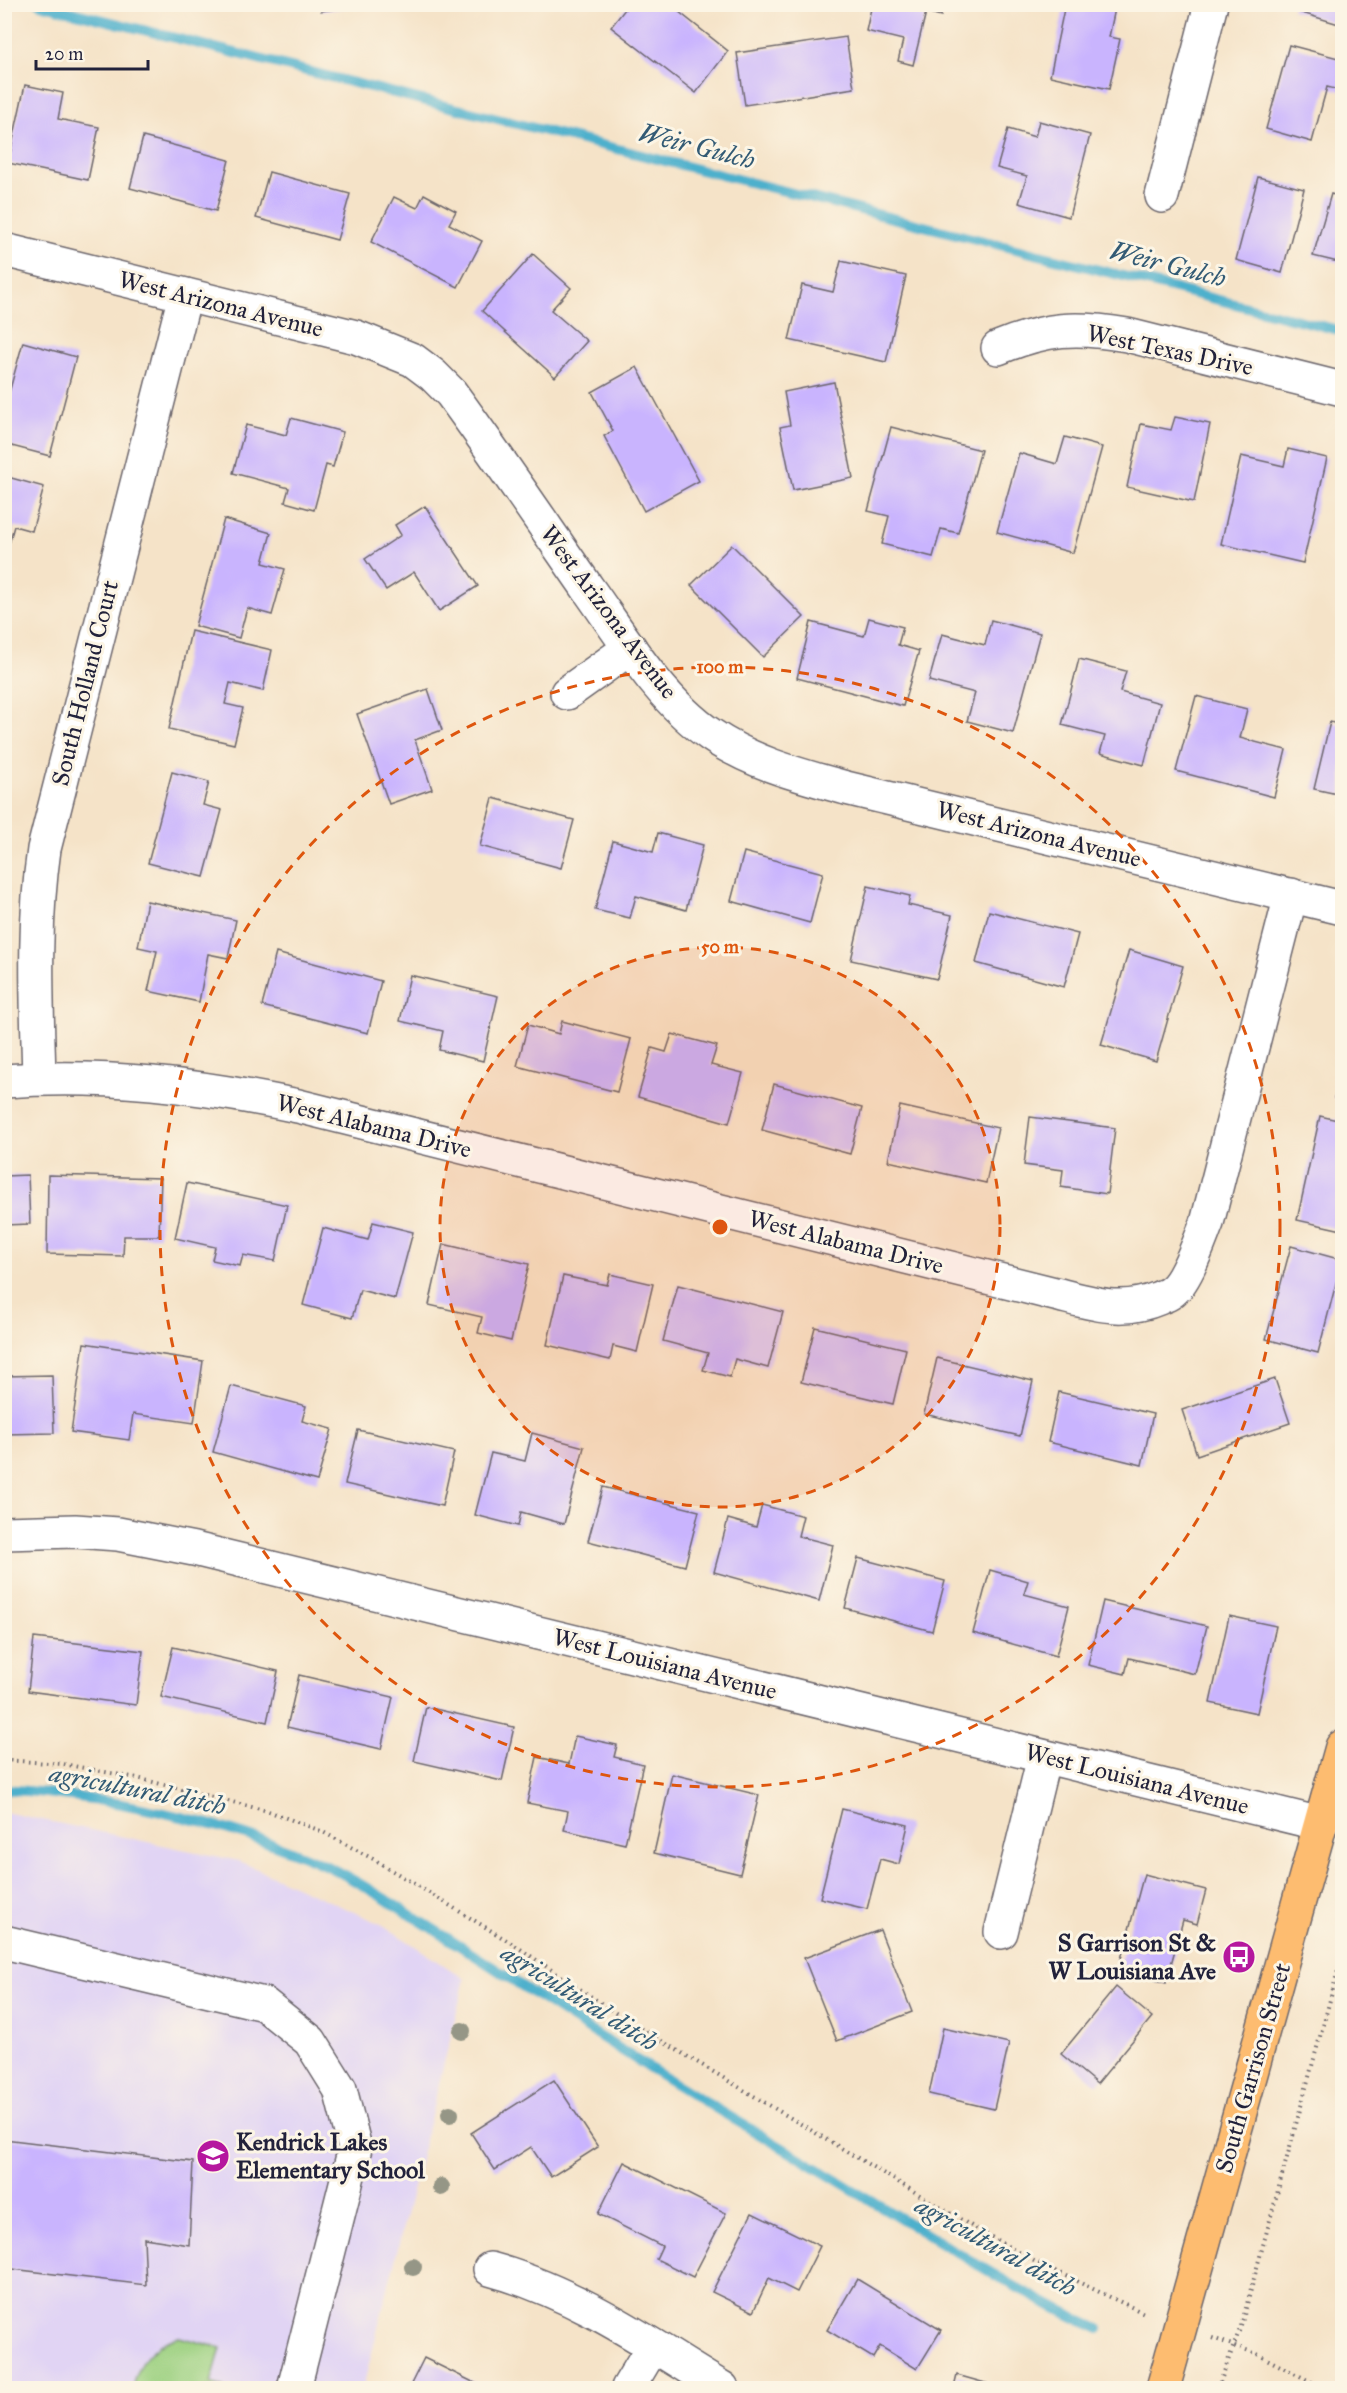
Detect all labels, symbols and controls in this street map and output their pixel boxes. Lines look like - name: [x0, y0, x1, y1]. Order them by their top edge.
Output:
- scale bar: [36, 33, 148, 71]
- text: 20 m: [45, 43, 83, 65]
- water label: Weir Gulch: [636, 116, 759, 176]
- water label: Weir Gulch: [1107, 234, 1230, 294]
- street label: West Arizona Avenue: [116, 264, 326, 344]
- street label: West Texas Drive: [1084, 318, 1256, 382]
- street label: West Arizona Avenue: [534, 519, 684, 705]
- street label: South Holland Court: [45, 577, 125, 789]
- text: 100 m: [697, 656, 744, 678]
- street label: West Arizona Avenue: [934, 794, 1144, 874]
- text: 50 m: [701, 936, 740, 958]
- street label: West Alabama Drive: [273, 1087, 475, 1165]
- street label: West Alabama Drive: [745, 1203, 947, 1281]
- centre of rings: [710, 1217, 730, 1237]
- street label: West Louisiana Avenue: [550, 1622, 780, 1706]
- street label: West Louisiana Avenue: [1022, 1737, 1252, 1821]
- water label: agricultural ditch: [46, 1756, 229, 1822]
- place label: S Garrison St & W Louisiana Ave: [1048, 1928, 1216, 1986]
- water label: agricultural ditch: [495, 1936, 665, 2058]
- bus stop icon: S Garrison St & W Louisiana Ave: [1221, 1939, 1257, 1975]
- street label: South Garrison Street: [1209, 1959, 1297, 2176]
- place label: Kendrick Lakes Elementary School: [236, 2127, 425, 2185]
- school or university icon: Kendrick Lakes Elementary School: [195, 2138, 231, 2174]
- water label: agricultural ditch: [909, 2188, 1082, 2303]

